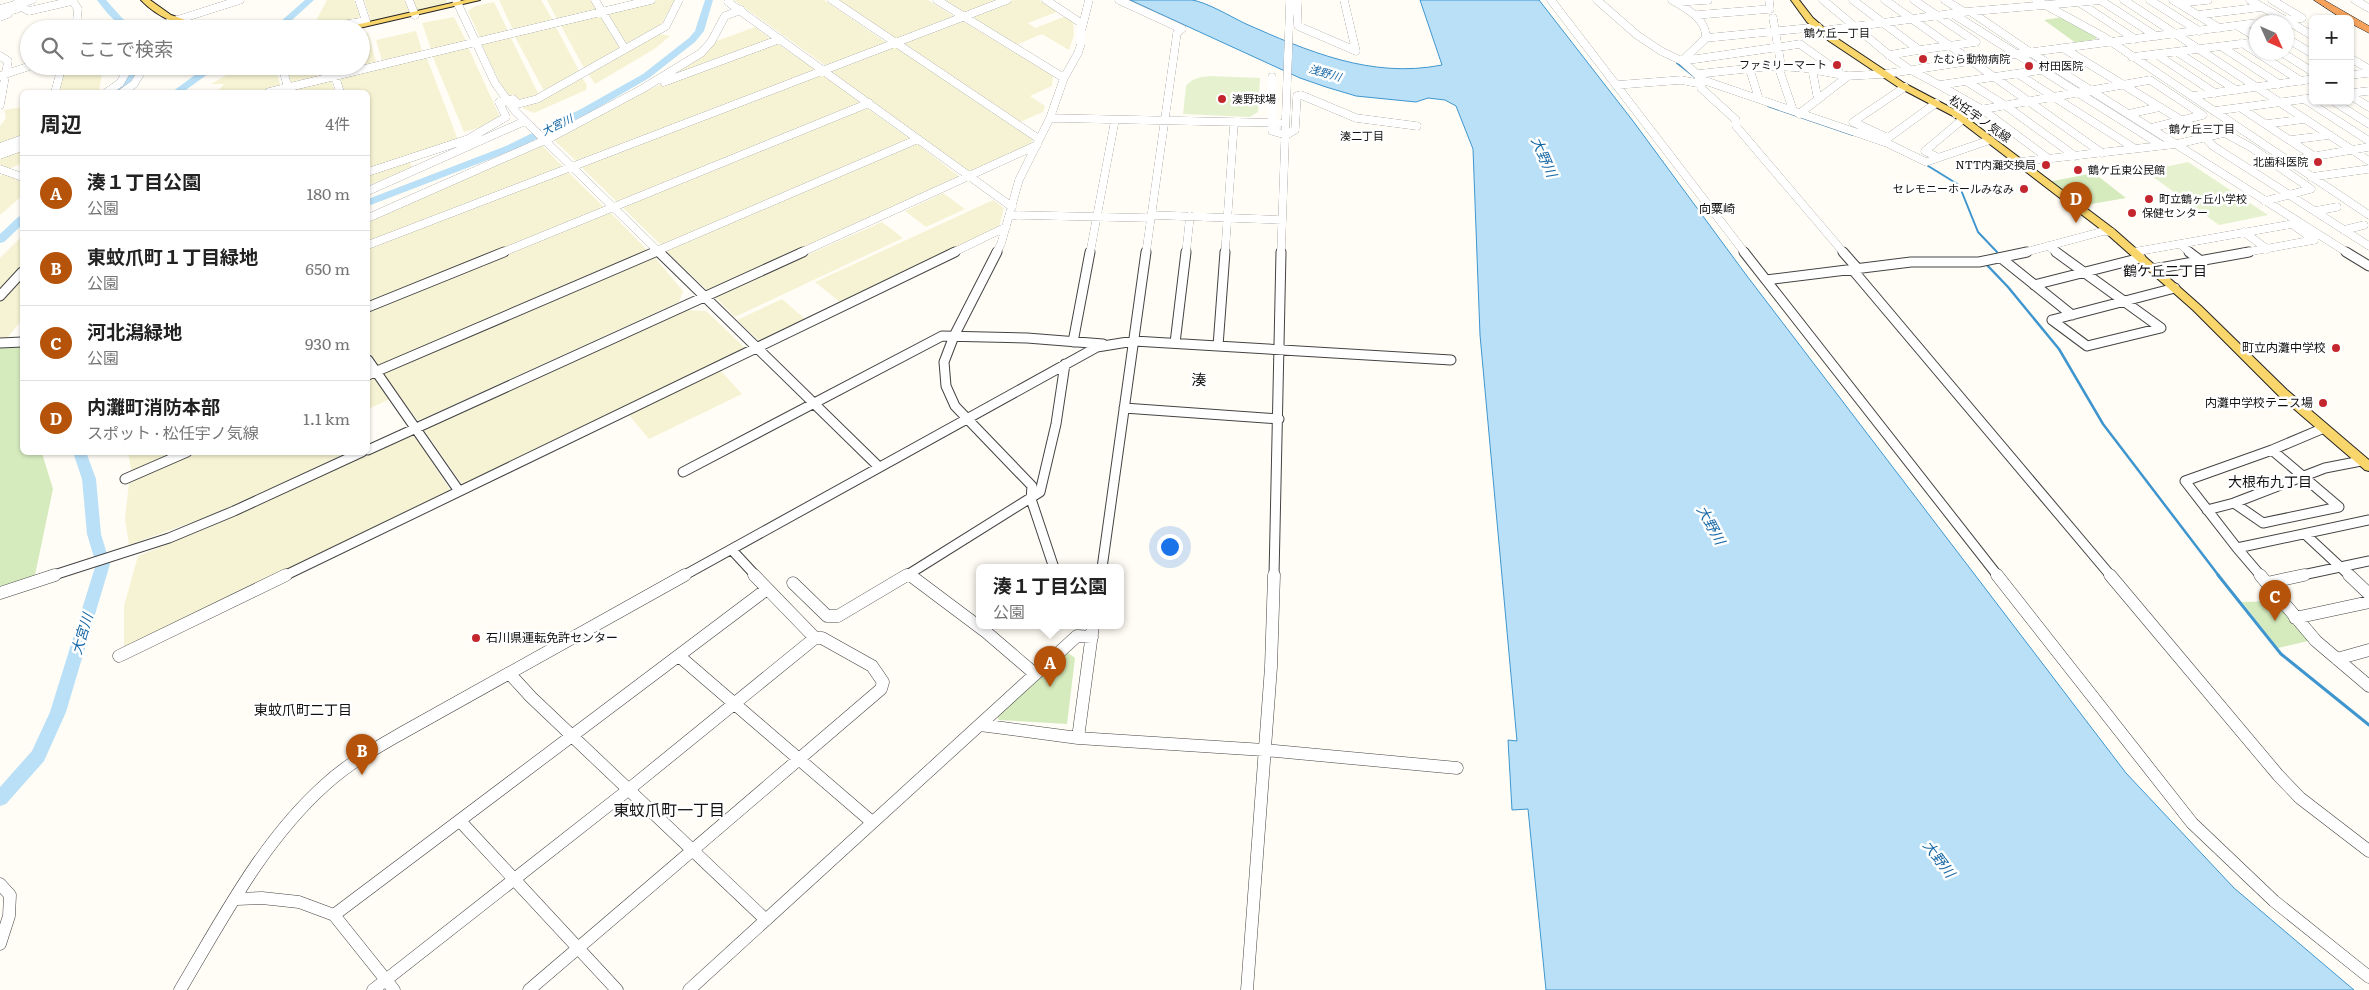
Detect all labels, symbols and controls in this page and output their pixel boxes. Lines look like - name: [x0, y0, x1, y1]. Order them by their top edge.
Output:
- north arrow: [2249, 15, 2294, 60]
- map controls: [2309, 15, 2354, 105]
- button: +: [2309, 15, 2354, 60]
- search box: [20, 20, 370, 75]
- district label: 鶴ケ丘一丁目: [1804, 24, 1870, 40]
- icon: search: [38, 34, 66, 62]
- text: ここで検索: [78, 34, 173, 62]
- place label: たむら動物病院: [1933, 50, 2010, 66]
- marker: たむら動物病院: [1917, 53, 1929, 65]
- place label: ファミリーマート: [1739, 56, 1827, 72]
- place label: 村田医院: [2039, 57, 2083, 73]
- marker: ファミリーマート: [1831, 59, 1843, 71]
- water label: 浅野川: [1307, 60, 1344, 85]
- marker: 村田医院: [2023, 60, 2035, 72]
- button: −: [2309, 60, 2354, 105]
- place label: 湊野球場: [1232, 90, 1276, 106]
- street label: 松任宇ノ気線: [1946, 90, 2015, 146]
- marker: 湊野球場: [1216, 93, 1228, 105]
- text: 周辺: [40, 107, 82, 138]
- water label: 大宮川: [538, 109, 576, 139]
- text: 4件: [325, 111, 350, 135]
- district label: 鶴ケ丘三丁目: [2169, 120, 2235, 136]
- district label: 湊二丁目: [1340, 127, 1384, 143]
- water label: 大野川: [1527, 133, 1563, 182]
- place label: 北歯科医院: [2253, 153, 2308, 169]
- place label: NTT内灘交換局: [1956, 156, 2036, 172]
- marker: 北歯科医院: [2312, 156, 2324, 168]
- marker: NTT内灘交換局: [2040, 159, 2052, 171]
- place label: 鶴ケ丘東公民館: [2088, 161, 2165, 177]
- marker: 鶴ケ丘東公民館: [2072, 164, 2084, 176]
- text: 湊１丁目公園: [87, 167, 201, 195]
- place label: セレモニーホールみなみ: [1893, 180, 2014, 196]
- text: A: [50, 181, 62, 205]
- text: 180 m: [307, 181, 350, 205]
- pin: D: [2060, 182, 2092, 223]
- marker: セレモニーホールみなみ: [2018, 183, 2030, 195]
- place label: 町立鶴ヶ丘小学校: [2159, 190, 2247, 206]
- marker: 町立鶴ヶ丘小学校: [2143, 193, 2155, 205]
- text: 公園: [87, 195, 119, 219]
- district label: 向粟崎: [1699, 199, 1735, 217]
- place label: 保健センター: [2142, 204, 2208, 220]
- marker: 保健センター: [2126, 207, 2138, 219]
- text: 東蚊爪町１丁目緑地: [87, 242, 258, 270]
- text: B: [50, 256, 62, 280]
- text: 650 m: [305, 256, 350, 280]
- district label: 鶴ケ丘二丁目: [2123, 260, 2207, 280]
- text: 公園: [87, 270, 119, 294]
- text: 河北潟緑地: [87, 317, 182, 345]
- text: C: [50, 331, 62, 355]
- text: 930 m: [305, 331, 350, 355]
- place label: 町立内灘中学校: [2242, 338, 2326, 356]
- marker: 町立内灘中学校: [2330, 342, 2342, 354]
- text: 公園: [87, 345, 119, 369]
- district label: 湊: [1191, 367, 1207, 390]
- text: 内灘町消防本部: [87, 392, 220, 420]
- place label: 内灘中学校テニス場: [2205, 393, 2313, 411]
- marker: 内灘中学校テニス場: [2317, 397, 2329, 409]
- text: D: [50, 406, 62, 430]
- text: 1.1 km: [303, 406, 350, 430]
- text: スポット · 松任宇ノ気線: [87, 420, 259, 444]
- district label: 大根布九丁目: [2228, 471, 2312, 491]
- water label: 大野川: [1693, 501, 1732, 549]
- your location: [1157, 534, 1183, 560]
- popup: [976, 564, 1124, 629]
- text: 湊１丁目公園: [993, 571, 1107, 599]
- pin: C: [2259, 580, 2291, 621]
- text: 公園: [993, 599, 1025, 623]
- water label: 大宮川: [65, 609, 97, 657]
- place label: 石川県運転免許センター: [486, 628, 618, 646]
- marker: 石川県運転免許センター: [470, 632, 482, 644]
- pin: A: [1034, 646, 1066, 687]
- district label: 東蚊爪町二丁目: [254, 699, 352, 719]
- pin: B: [346, 734, 378, 775]
- district label: 東蚊爪町一丁目: [613, 797, 725, 821]
- water label: 大野川: [1919, 836, 1962, 883]

